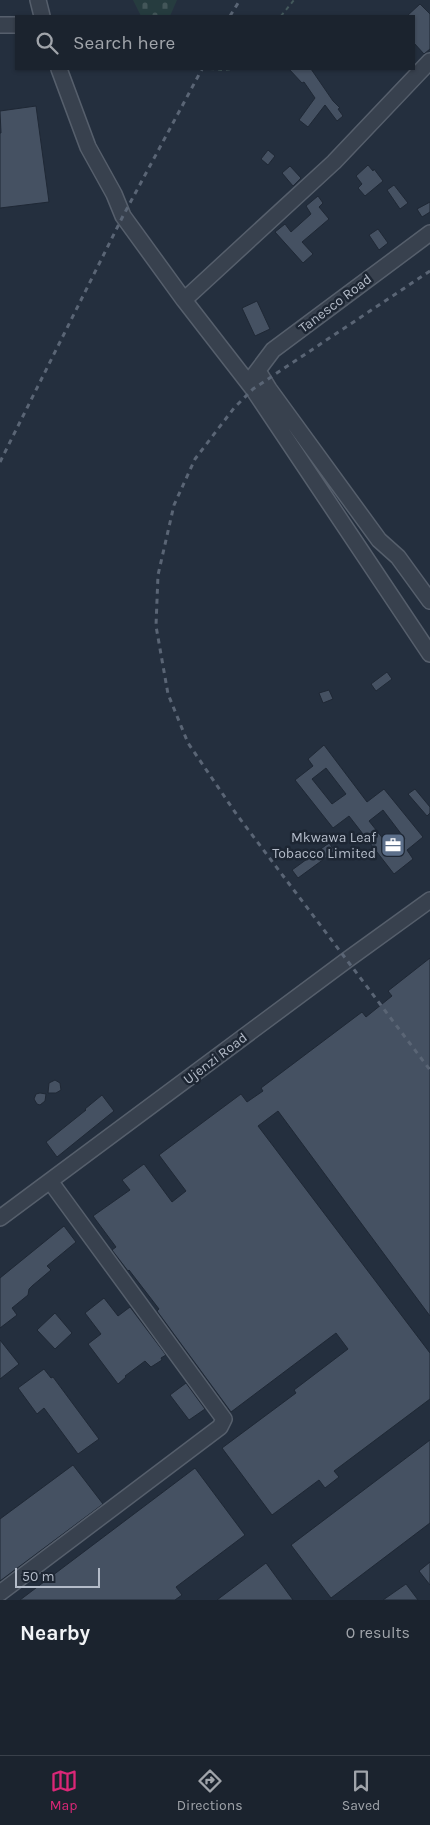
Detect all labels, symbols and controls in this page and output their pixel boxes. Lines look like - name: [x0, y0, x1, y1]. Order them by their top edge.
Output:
- search box: [15, 15, 415, 70]
- icon: search: [33, 29, 61, 57]
- text: Search here: [73, 32, 175, 54]
- street label: Tanesco Road: [295, 270, 375, 336]
- place label: Mkwawa Leaf Tobacco Limited: [272, 829, 376, 862]
- office icon: Mkwawa Leaf Tobacco Limited: [380, 832, 406, 858]
- street label: Ujenzi Road: [180, 1029, 251, 1088]
- scale bar: [15, 1565, 100, 1588]
- text: 50 m: [22, 1568, 55, 1585]
- text: Nearby: [20, 1621, 90, 1645]
- text: 0 results: [346, 1623, 410, 1642]
- tab: Map: [50, 1767, 78, 1814]
- tab: Directions: [177, 1767, 243, 1814]
- tab: Saved: [342, 1767, 380, 1814]

